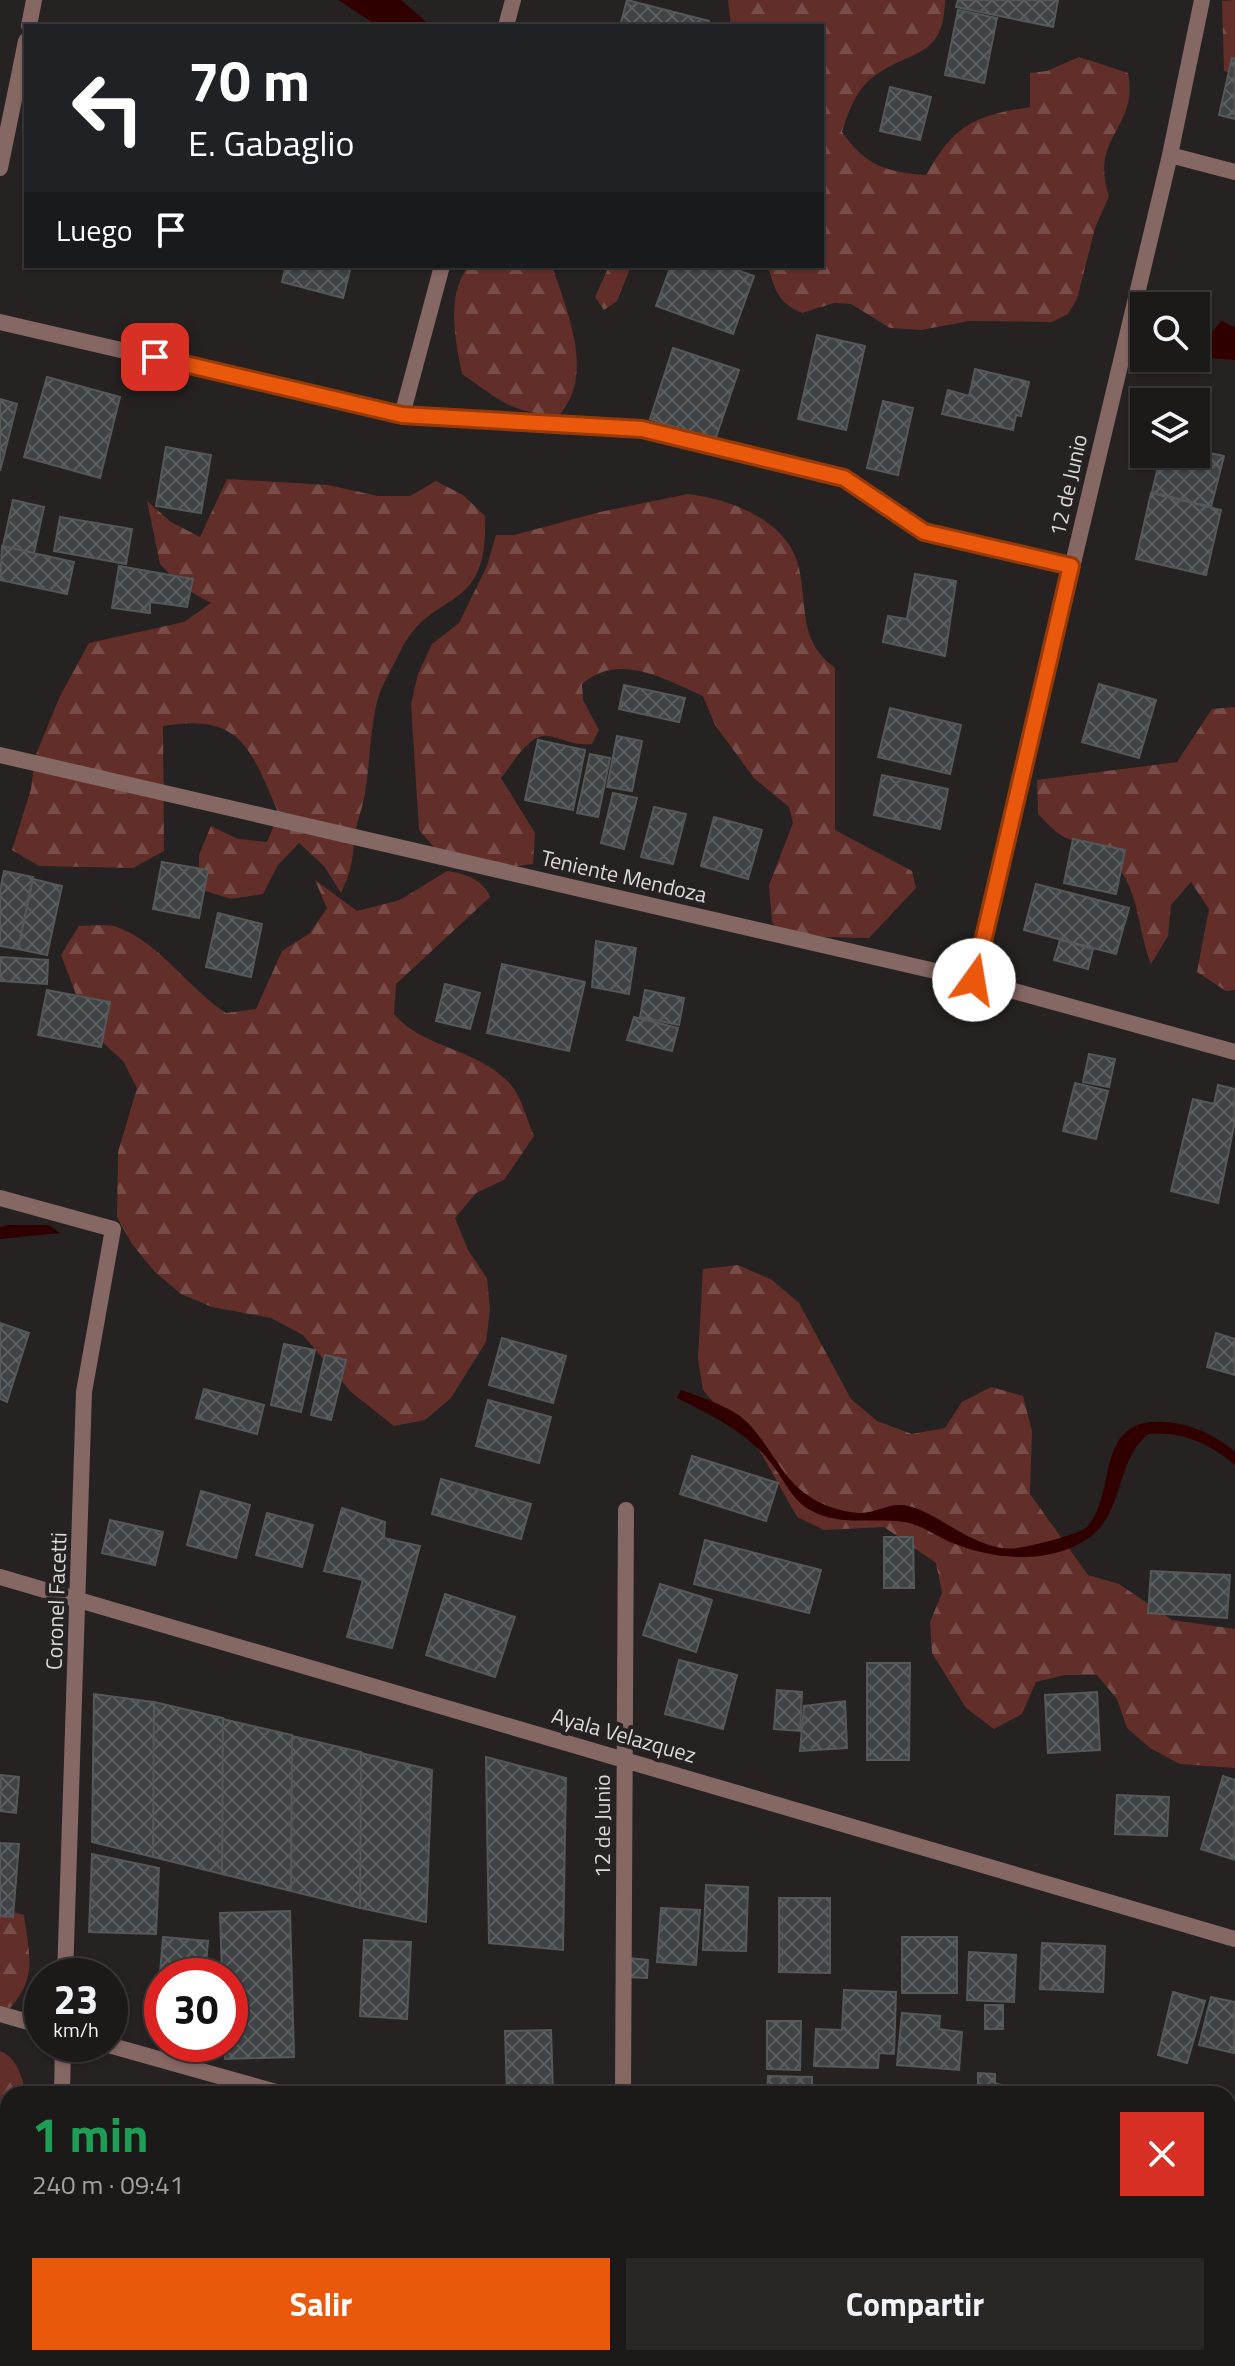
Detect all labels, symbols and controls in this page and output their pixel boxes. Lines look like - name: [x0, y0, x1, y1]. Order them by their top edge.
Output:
- text: 70 m: [188, 38, 310, 123]
- icon: left: [56, 56, 160, 160]
- text: E. Gabaglio: [188, 115, 355, 170]
- text: Luego: [56, 207, 133, 253]
- icon: arrive: [149, 208, 193, 252]
- map controls: [1130, 292, 1210, 468]
- button: search: [1130, 292, 1210, 372]
- pin: [121, 323, 189, 391]
- icon: arrive: [133, 335, 177, 379]
- button: layers: [1130, 388, 1210, 468]
- street label: 12 de Junio: [1040, 431, 1096, 539]
- street label: Teniente Mendoza: [538, 840, 710, 912]
- position arrow: [932, 938, 1016, 1022]
- street label: Coronel Facetti: [37, 1532, 75, 1670]
- street label: Ayala Velazquez: [548, 1698, 700, 1772]
- street label: 12 de Junio: [585, 1774, 619, 1878]
- speed limit sign: 30: [144, 1958, 248, 2062]
- text: 23: [54, 1969, 98, 2030]
- text: km/h: [53, 2014, 99, 2045]
- text: 1 min: [32, 2098, 149, 2171]
- button: close: [1120, 2112, 1204, 2196]
- text: 240 m · 09:41: [32, 2165, 184, 2204]
- button: Salir: [32, 2258, 610, 2350]
- button: Compartir: [626, 2258, 1204, 2350]

